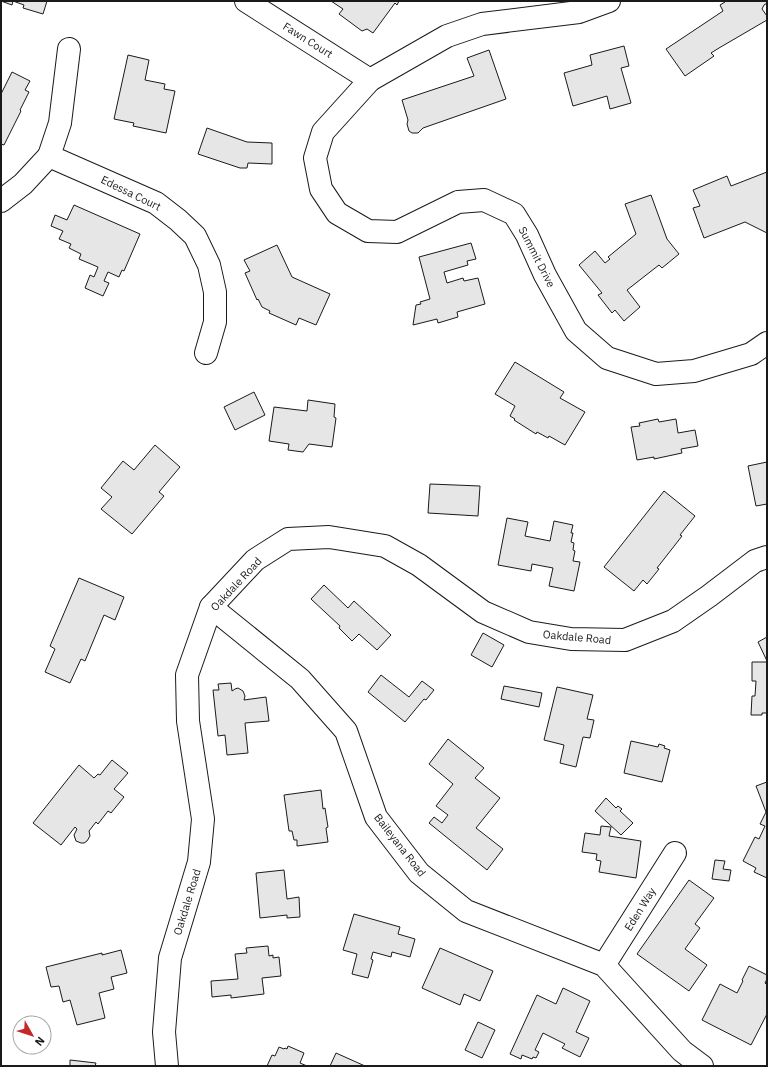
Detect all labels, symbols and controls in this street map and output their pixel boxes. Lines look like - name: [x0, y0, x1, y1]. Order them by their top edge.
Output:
- street label: Fawn Court: [281, 19, 336, 61]
- street label: Edessa Court: [99, 172, 163, 214]
- street label: Summit Drive: [516, 224, 558, 290]
- street label: Oakdale Road: [208, 554, 264, 614]
- street label: Oakdale Road: [542, 627, 612, 647]
- street label: Baileyana Road: [371, 811, 429, 879]
- street label: Oakdale Road: [170, 867, 204, 937]
- street label: Eden Way: [621, 884, 659, 933]
- north arrow: [12, 1015, 52, 1055]
- text: N: [32, 1034, 48, 1049]

